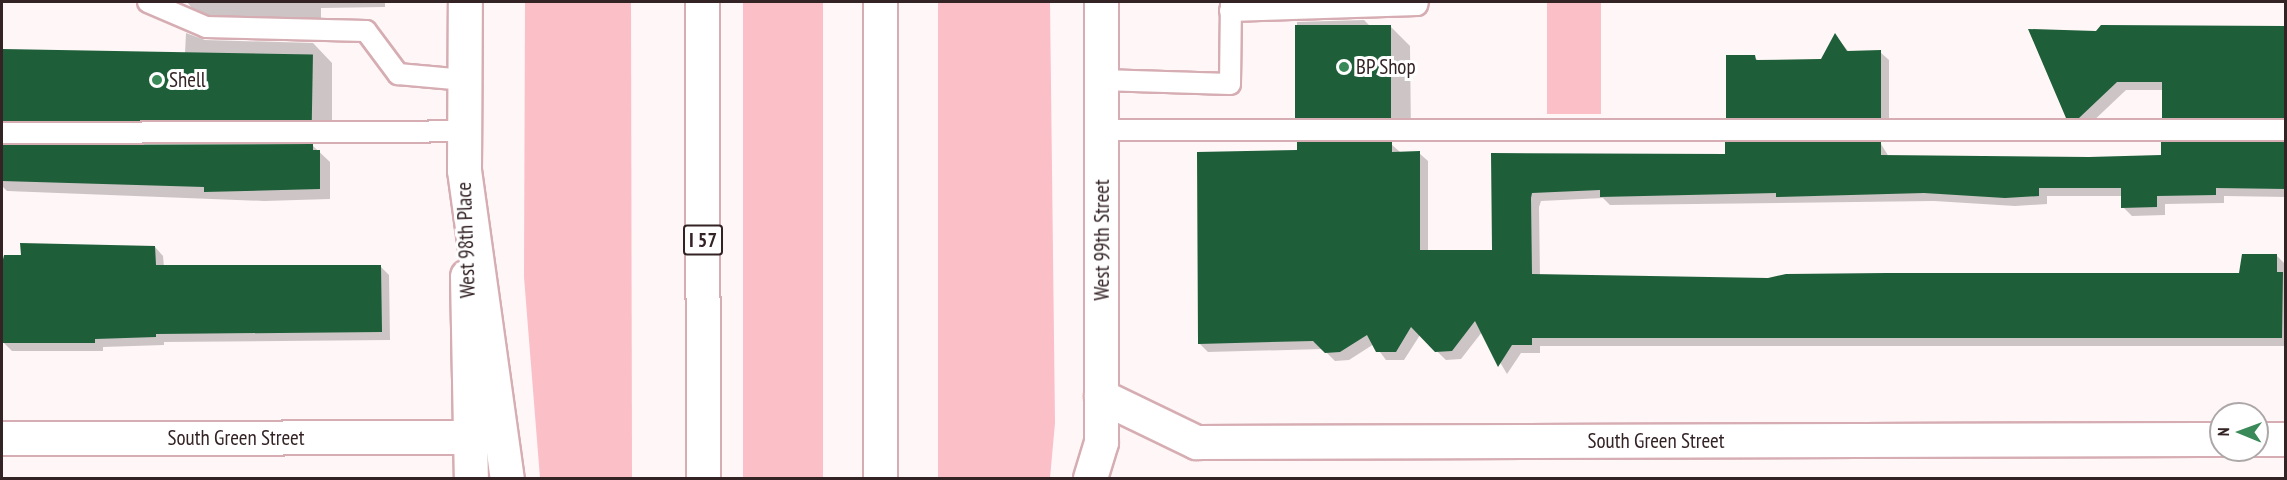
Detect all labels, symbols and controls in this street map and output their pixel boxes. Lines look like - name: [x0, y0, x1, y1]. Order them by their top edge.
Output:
- place label: BP Shop: [1356, 54, 1416, 80]
- marker: BP Shop: [1337, 60, 1351, 74]
- place label: Shell: [169, 67, 206, 93]
- marker: Shell: [150, 73, 164, 87]
- street label: West 99th Street: [1089, 179, 1115, 301]
- street label: West 98th Place: [451, 181, 481, 299]
- road number: I 57: [682, 223, 724, 257]
- north arrow: [2209, 402, 2269, 462]
- street label: South Green Street: [167, 425, 305, 451]
- text: N: [2213, 427, 2233, 436]
- street label: South Green Street: [1587, 428, 1725, 454]

